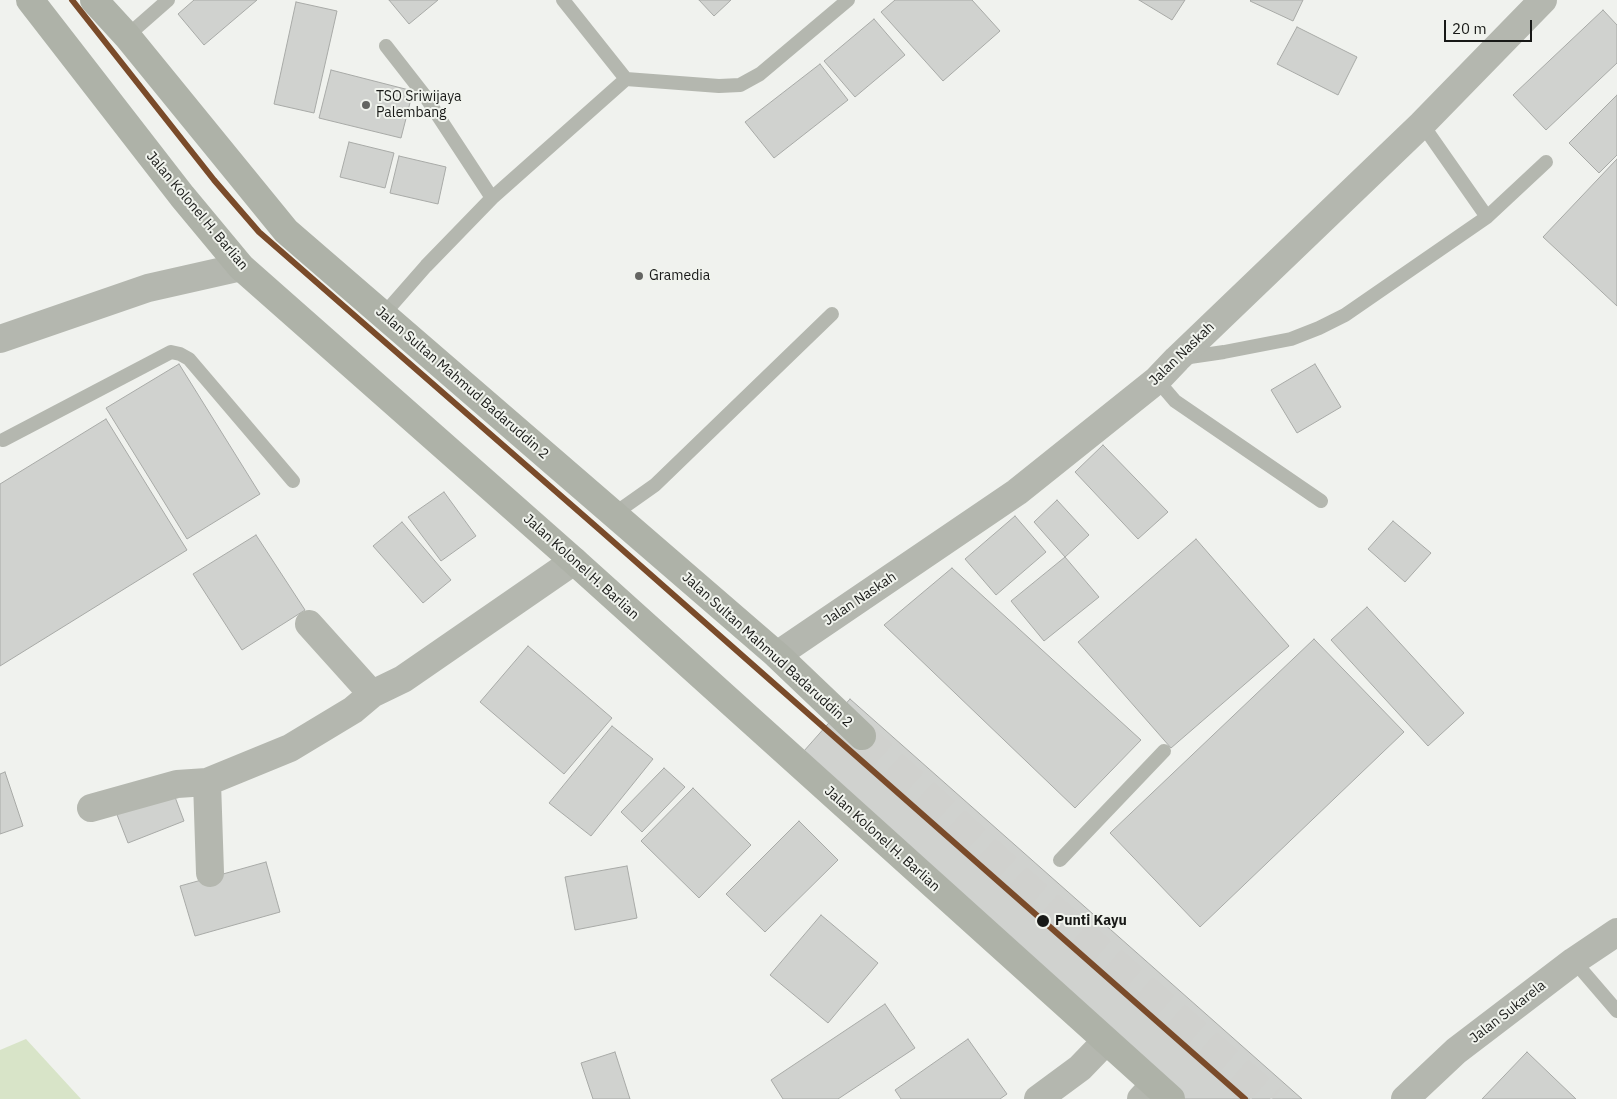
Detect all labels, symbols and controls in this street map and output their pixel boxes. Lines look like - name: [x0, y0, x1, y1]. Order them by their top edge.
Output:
- scale bar: [1447, 10, 1534, 42]
- text: 20 m: [1452, 19, 1487, 38]
- place label: TSO Sriwijaya Palembang: [376, 89, 461, 121]
- marker: TSO Sriwijaya Palembang: [360, 99, 372, 111]
- street label: Jalan Kolonel H. Barlian: [143, 148, 251, 274]
- place label: Gramedia: [649, 268, 710, 284]
- marker: Gramedia: [633, 270, 645, 282]
- street label: Jalan Sultan Mahmud Badaruddin 2: [372, 303, 552, 463]
- street label: Jalan Naskah: [1146, 319, 1218, 389]
- street label: Jalan Kolonel H. Barlian: [520, 511, 642, 623]
- street label: Jalan Sultan Mahmud Badaruddin 2: [678, 569, 856, 731]
- street label: Jalan Naskah: [820, 569, 900, 629]
- street label: Jalan Kolonel H. Barlian: [821, 783, 943, 895]
- marker: Punti Kayu: [1035, 913, 1051, 929]
- place label: Punti Kayu: [1055, 913, 1127, 929]
- street label: Jalan Sukarela: [1467, 977, 1549, 1047]

